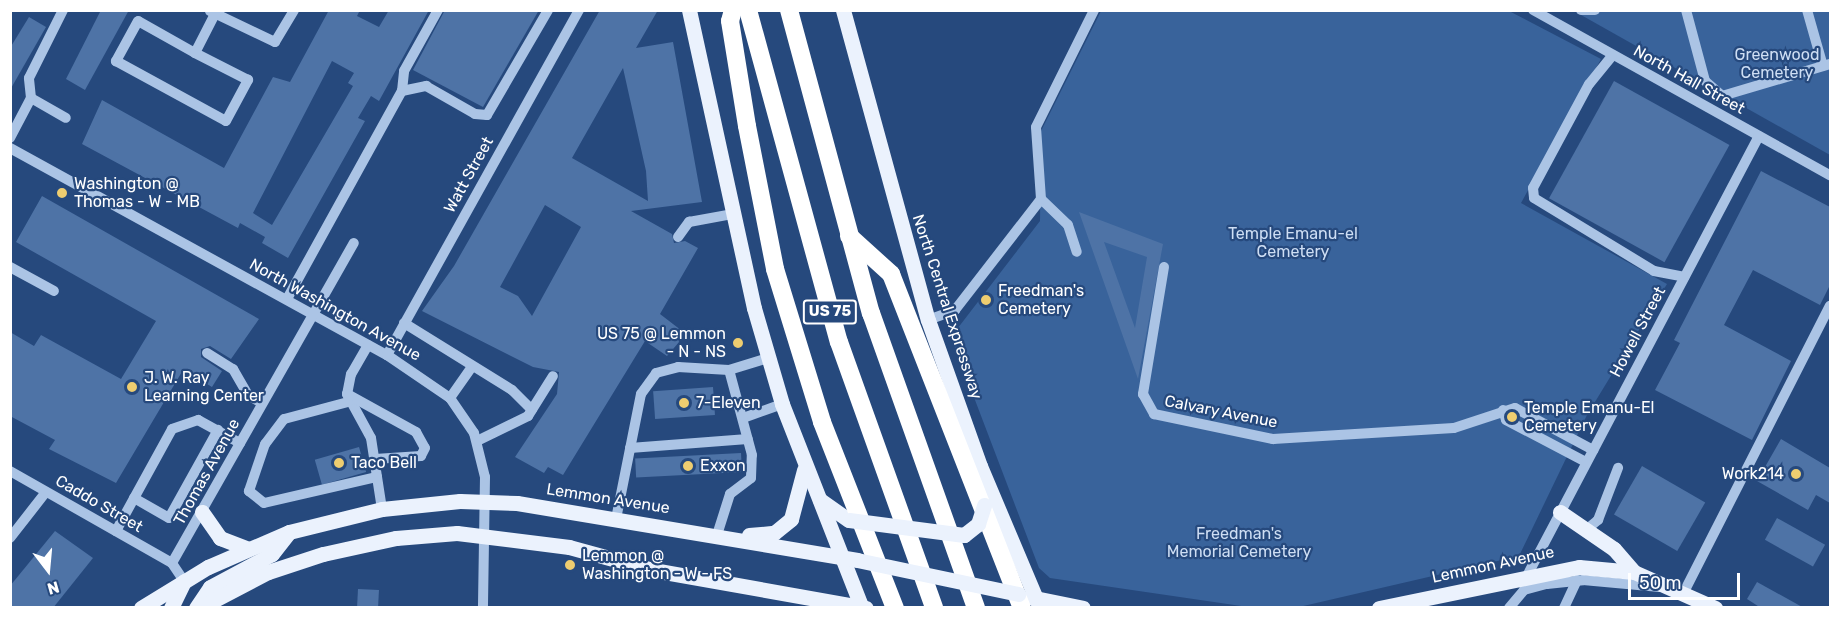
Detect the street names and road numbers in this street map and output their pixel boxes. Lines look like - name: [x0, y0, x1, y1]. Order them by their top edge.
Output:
- street label: North Hall Street: [1630, 41, 1748, 119]
- street label: Watt Street: [440, 134, 498, 216]
- street label: North Central Expressway: [908, 212, 986, 402]
- street label: North Washington Avenue: [246, 255, 424, 365]
- street label: Howell Street: [1606, 283, 1670, 381]
- road number: US 75: [802, 300, 858, 324]
- street label: Calvary Avenue: [1162, 392, 1280, 432]
- street label: Thomas Avenue: [170, 415, 244, 529]
- street label: Caddo Street: [52, 471, 146, 537]
- street label: Lemmon Avenue: [545, 480, 671, 518]
- street label: Lemmon Avenue: [1430, 543, 1556, 587]

